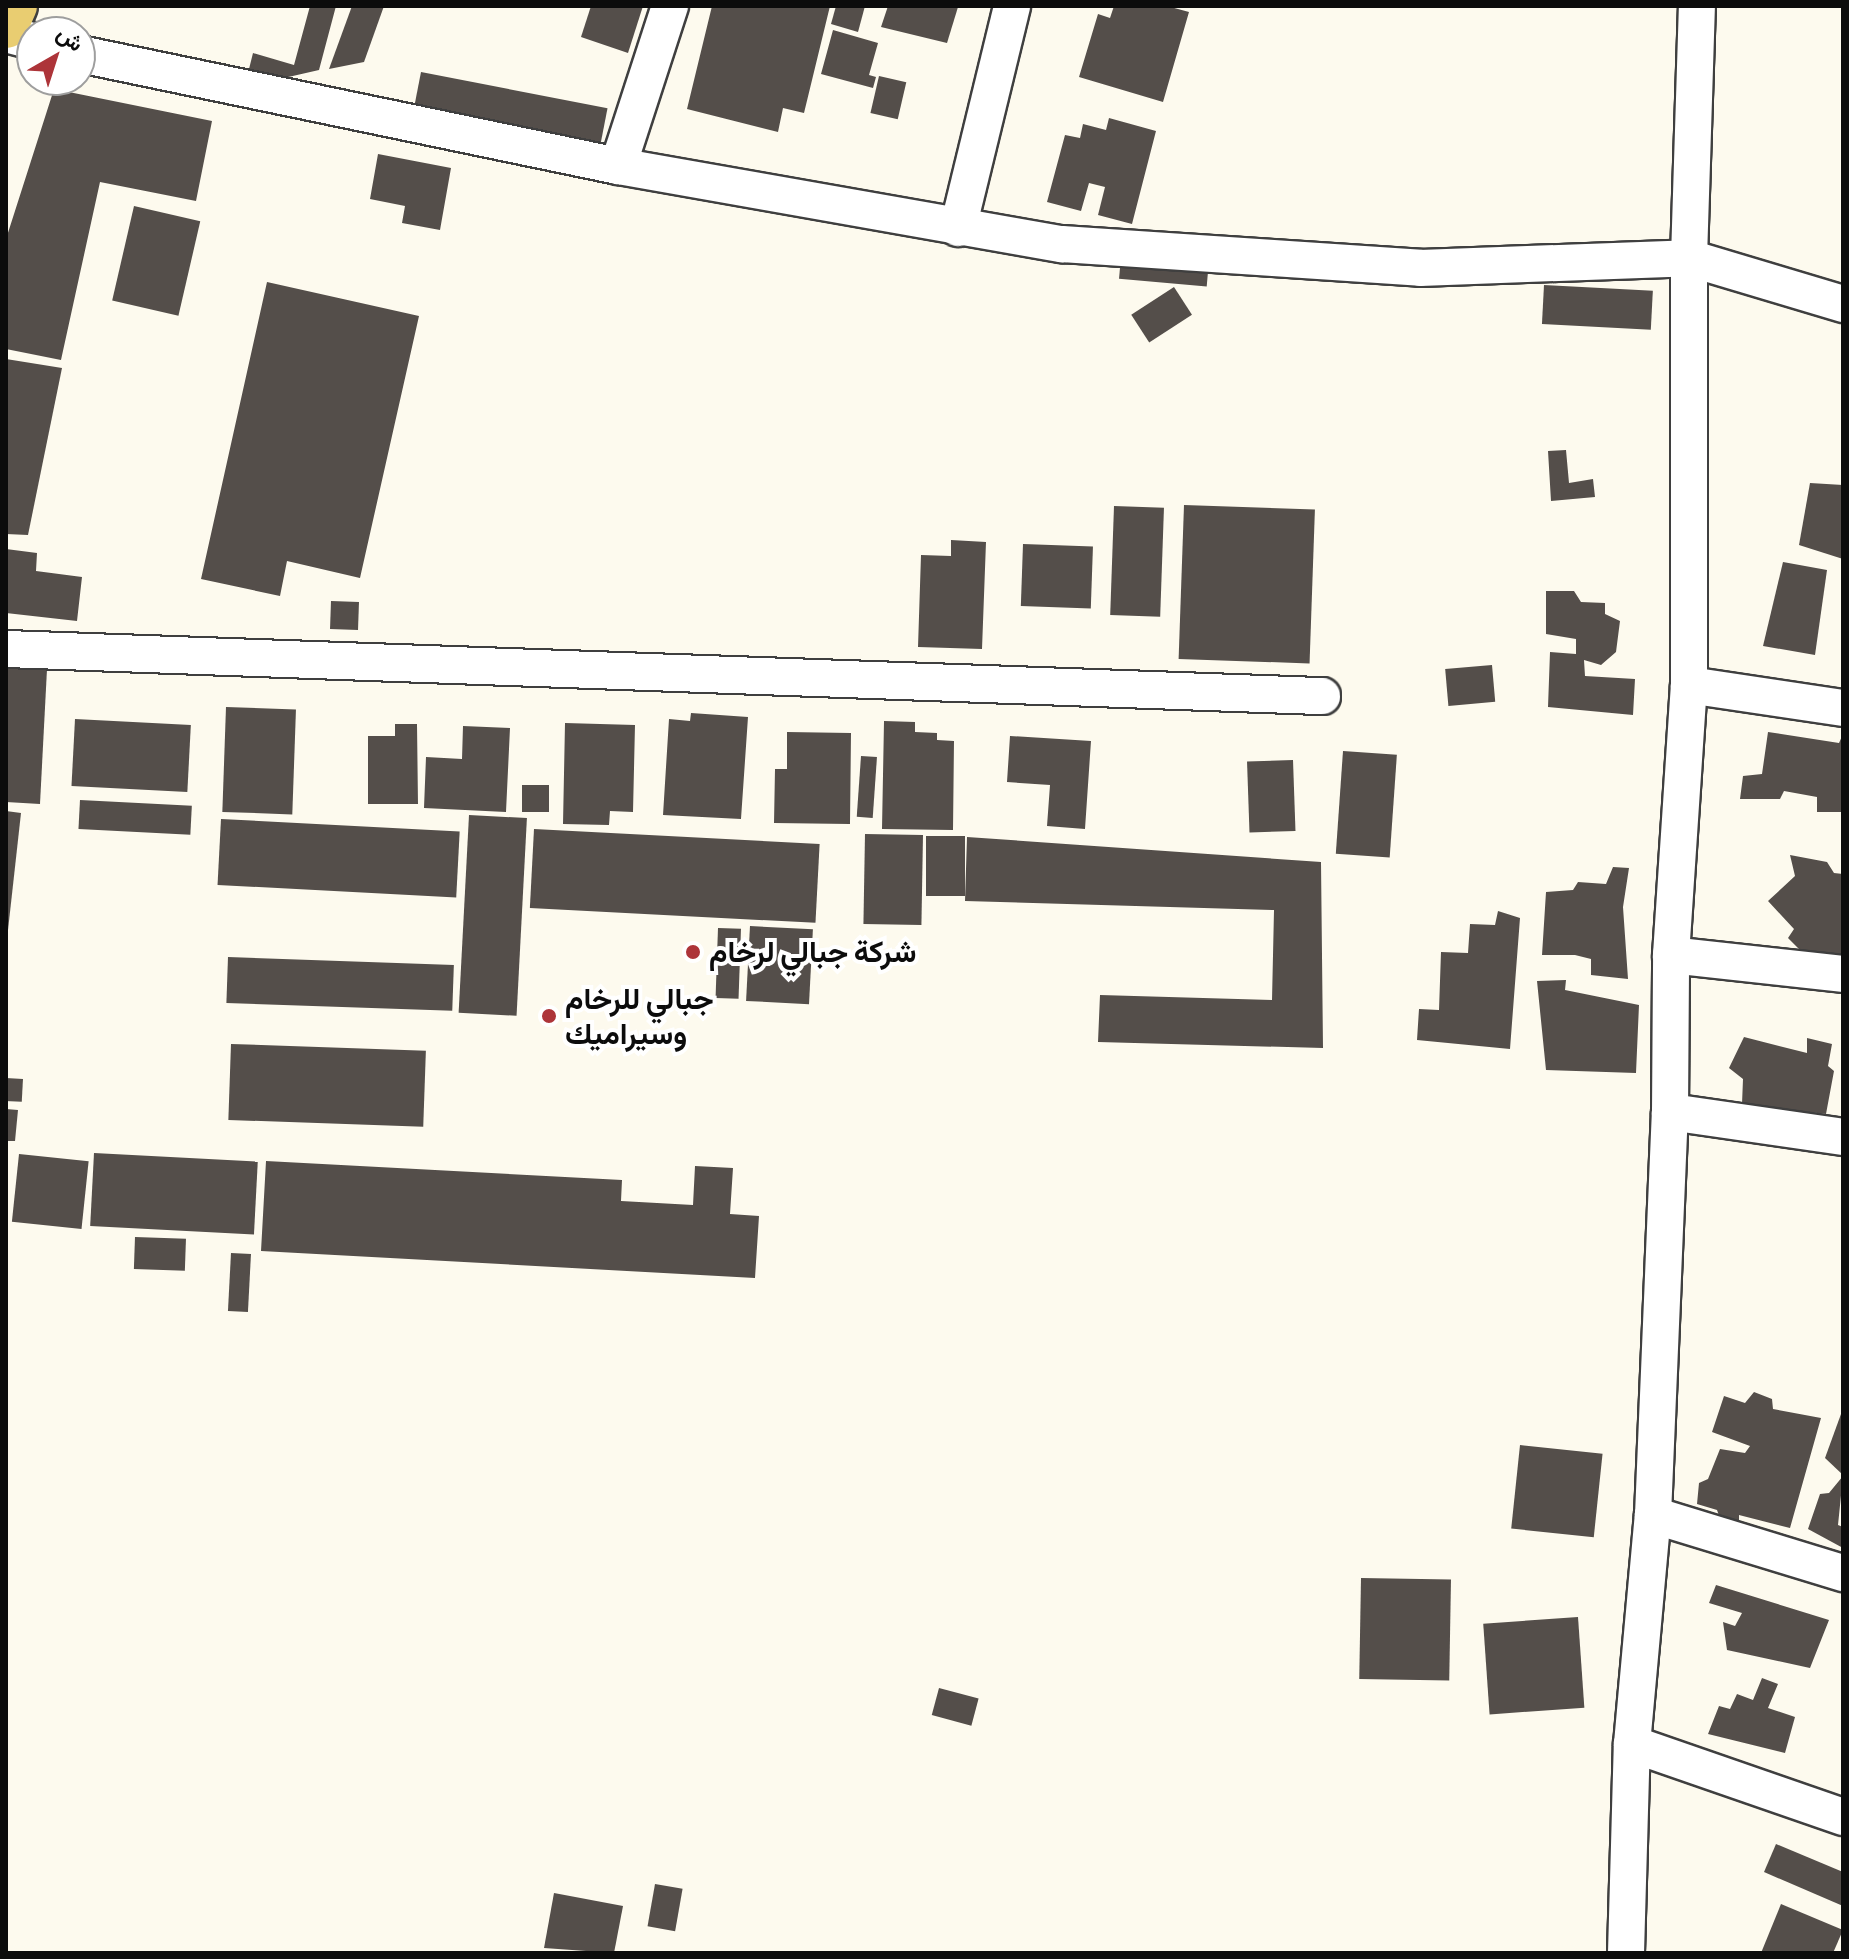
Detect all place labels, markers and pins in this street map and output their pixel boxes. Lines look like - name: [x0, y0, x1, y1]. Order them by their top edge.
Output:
- place label: شركة جبالي لرخام: [709, 934, 916, 970]
- marker: شركة جبالي لرخام: [684, 943, 702, 961]
- place label: جبالي للرخام وسيراميك: [565, 981, 714, 1052]
- marker: جبالي للرخام وسيراميك: [540, 1007, 558, 1025]

